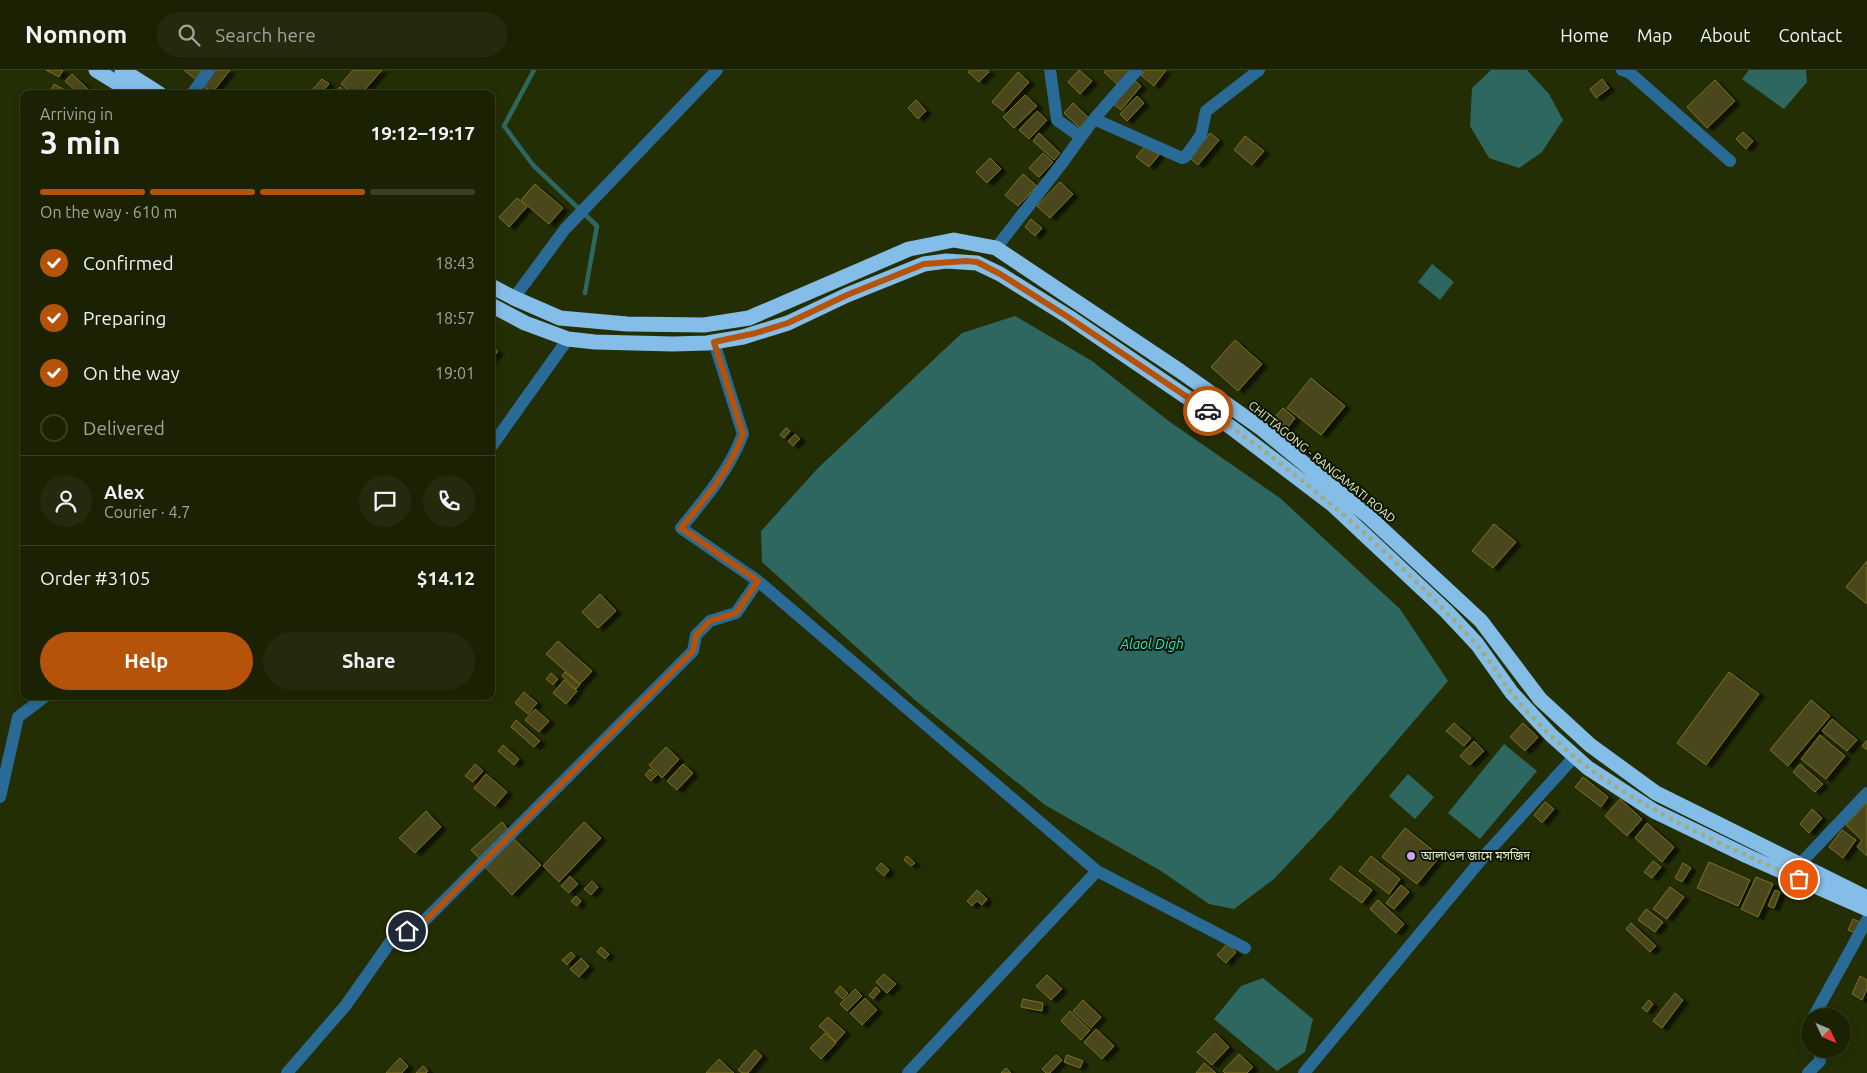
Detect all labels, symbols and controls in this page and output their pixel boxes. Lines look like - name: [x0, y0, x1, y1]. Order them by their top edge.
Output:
- search box: [157, 12, 507, 57]
- text: Nomnom: [25, 21, 127, 48]
- icon: search: [175, 21, 203, 49]
- text: Search here: [215, 24, 316, 46]
- text: Home: [1560, 25, 1609, 45]
- text: Map: [1637, 25, 1672, 45]
- text: About: [1700, 25, 1750, 45]
- text: Contact: [1778, 25, 1842, 45]
- text: Arriving in: [40, 105, 113, 123]
- text: 19:12–19:17: [370, 122, 475, 144]
- text: 3 min: [40, 124, 121, 160]
- text: On the way · 610 m: [40, 203, 177, 221]
- icon: check: [40, 249, 68, 277]
- text: Confirmed: [83, 252, 174, 274]
- text: 18:43: [435, 254, 475, 272]
- icon: check: [40, 304, 68, 332]
- text: Preparing: [83, 307, 167, 329]
- text: 18:57: [435, 309, 475, 327]
- icon: check: [40, 359, 68, 387]
- text: On the way: [83, 362, 180, 384]
- text: 19:01: [435, 364, 475, 382]
- courier: [1183, 386, 1233, 436]
- icon: car: [1194, 397, 1222, 425]
- street label: CHITTAGONG - RANGAMATI ROAD: [1246, 398, 1398, 525]
- text: Delivered: [83, 417, 165, 439]
- button: person: [40, 475, 92, 527]
- button: chat: [359, 475, 411, 527]
- button: phone: [423, 475, 475, 527]
- text: Alex: [104, 481, 144, 503]
- text: Courier · 4.7: [104, 503, 190, 521]
- text: Order #3105: [40, 567, 150, 589]
- text: $14.12: [417, 567, 475, 589]
- button: Help: [40, 632, 253, 690]
- button: Share: [263, 632, 475, 690]
- water label: Alaol Digh: [1119, 636, 1184, 652]
- place label: আলাওল জামে মসজিদ: [1420, 848, 1531, 862]
- marker: আলাওল জামে মসজিদ: [1405, 850, 1417, 862]
- pin: [1778, 858, 1820, 900]
- icon: bag: [1785, 865, 1813, 893]
- pin: [386, 910, 428, 952]
- icon: home: [393, 917, 421, 945]
- north arrow: [1801, 1008, 1851, 1058]
- map controls: [1801, 1008, 1851, 1058]

